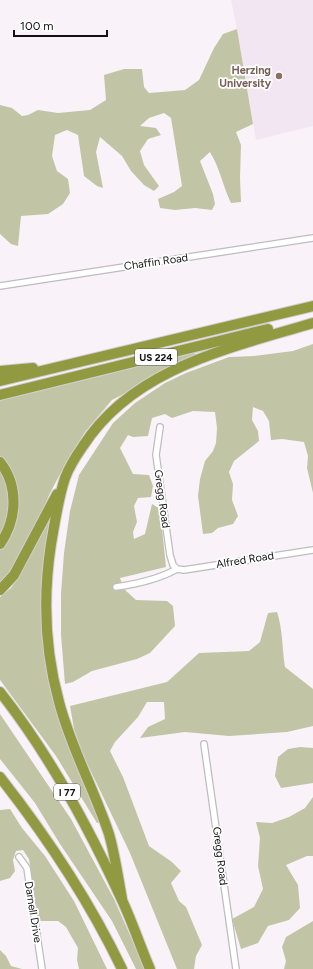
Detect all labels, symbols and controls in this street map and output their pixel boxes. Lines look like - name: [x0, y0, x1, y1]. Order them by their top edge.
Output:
- scale bar: [14, 12, 107, 38]
- text: 100 m: [20, 19, 54, 33]
- place label: Herzing University: [219, 64, 272, 90]
- marker: Herzing University: [274, 71, 284, 81]
- street label: Chaffin Road: [123, 251, 189, 273]
- road number: US 224: [135, 349, 177, 365]
- street label: Gregg Road: [151, 469, 173, 529]
- street label: Alfred Road: [215, 549, 275, 571]
- road number: I 77: [54, 784, 80, 800]
- street label: Gregg Road: [210, 826, 230, 886]
- street label: Darnell Drive: [22, 880, 44, 944]

